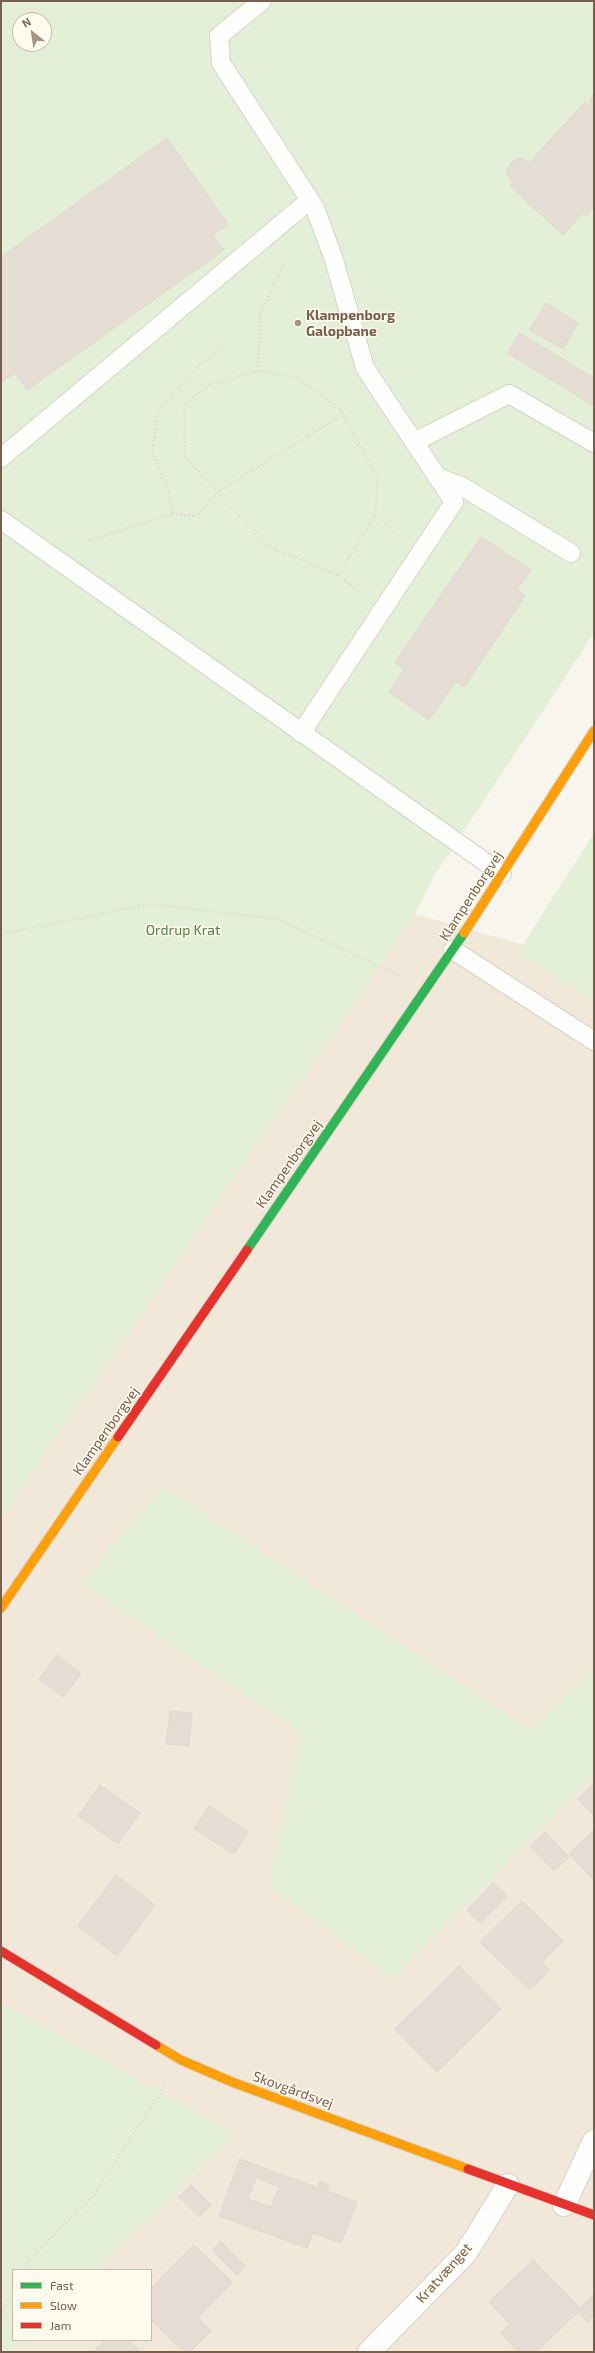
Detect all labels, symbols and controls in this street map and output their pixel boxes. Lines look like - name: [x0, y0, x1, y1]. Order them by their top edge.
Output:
- north arrow: [12, 12, 52, 52]
- text: N: [20, 14, 33, 30]
- place label: Klampenborg Galopbane: [306, 307, 395, 340]
- marker: Klampenborg Galopbane: [293, 318, 303, 328]
- street label: Klampenborgvej: [436, 848, 506, 944]
- park label: Ordrup Krat: [146, 922, 220, 938]
- street label: Klampenborgvej: [252, 1117, 326, 1211]
- street label: Klampenborgvej: [69, 1384, 143, 1478]
- street label: Skovgårdsvej: [251, 2068, 335, 2112]
- street label: Kratvænget: [413, 2239, 475, 2307]
- legend: [12, 2269, 152, 2341]
- text: Fast: [50, 2278, 73, 2292]
- text: Slow: [50, 2298, 77, 2312]
- text: Jam: [50, 2318, 71, 2332]

